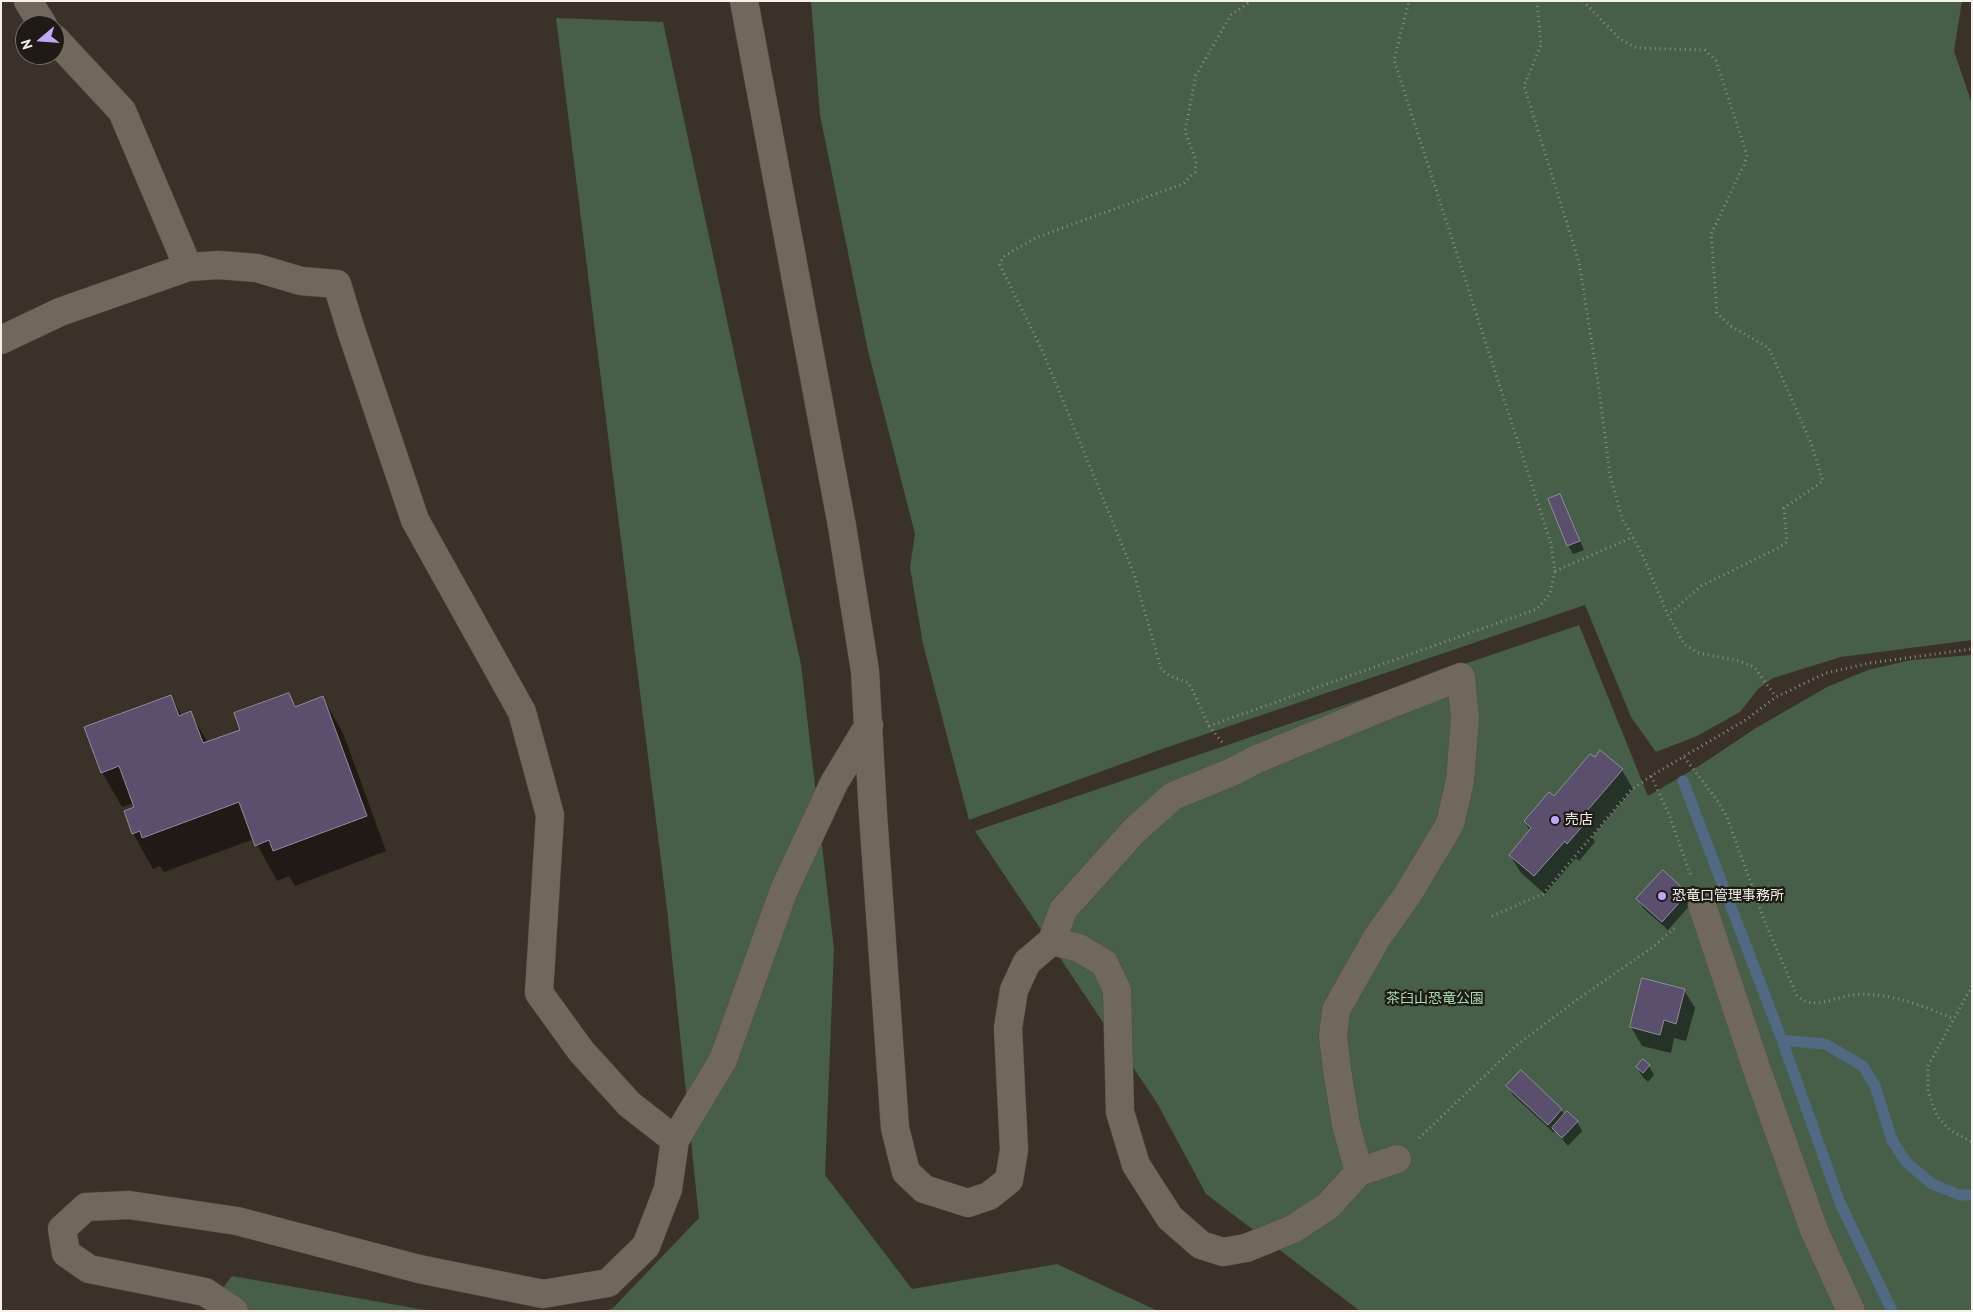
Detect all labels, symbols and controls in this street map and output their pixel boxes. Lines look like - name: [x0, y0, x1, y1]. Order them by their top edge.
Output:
- north arrow: [15, 15, 65, 65]
- text: N: [17, 37, 37, 51]
- place label: 売店: [1565, 812, 1593, 828]
- marker: 売店: [1549, 814, 1561, 826]
- place label: 恐竜口管理事務所: [1672, 888, 1784, 904]
- marker: 恐竜口管理事務所: [1656, 890, 1668, 902]
- park label: 茶臼山恐竜公園: [1386, 991, 1484, 1007]

